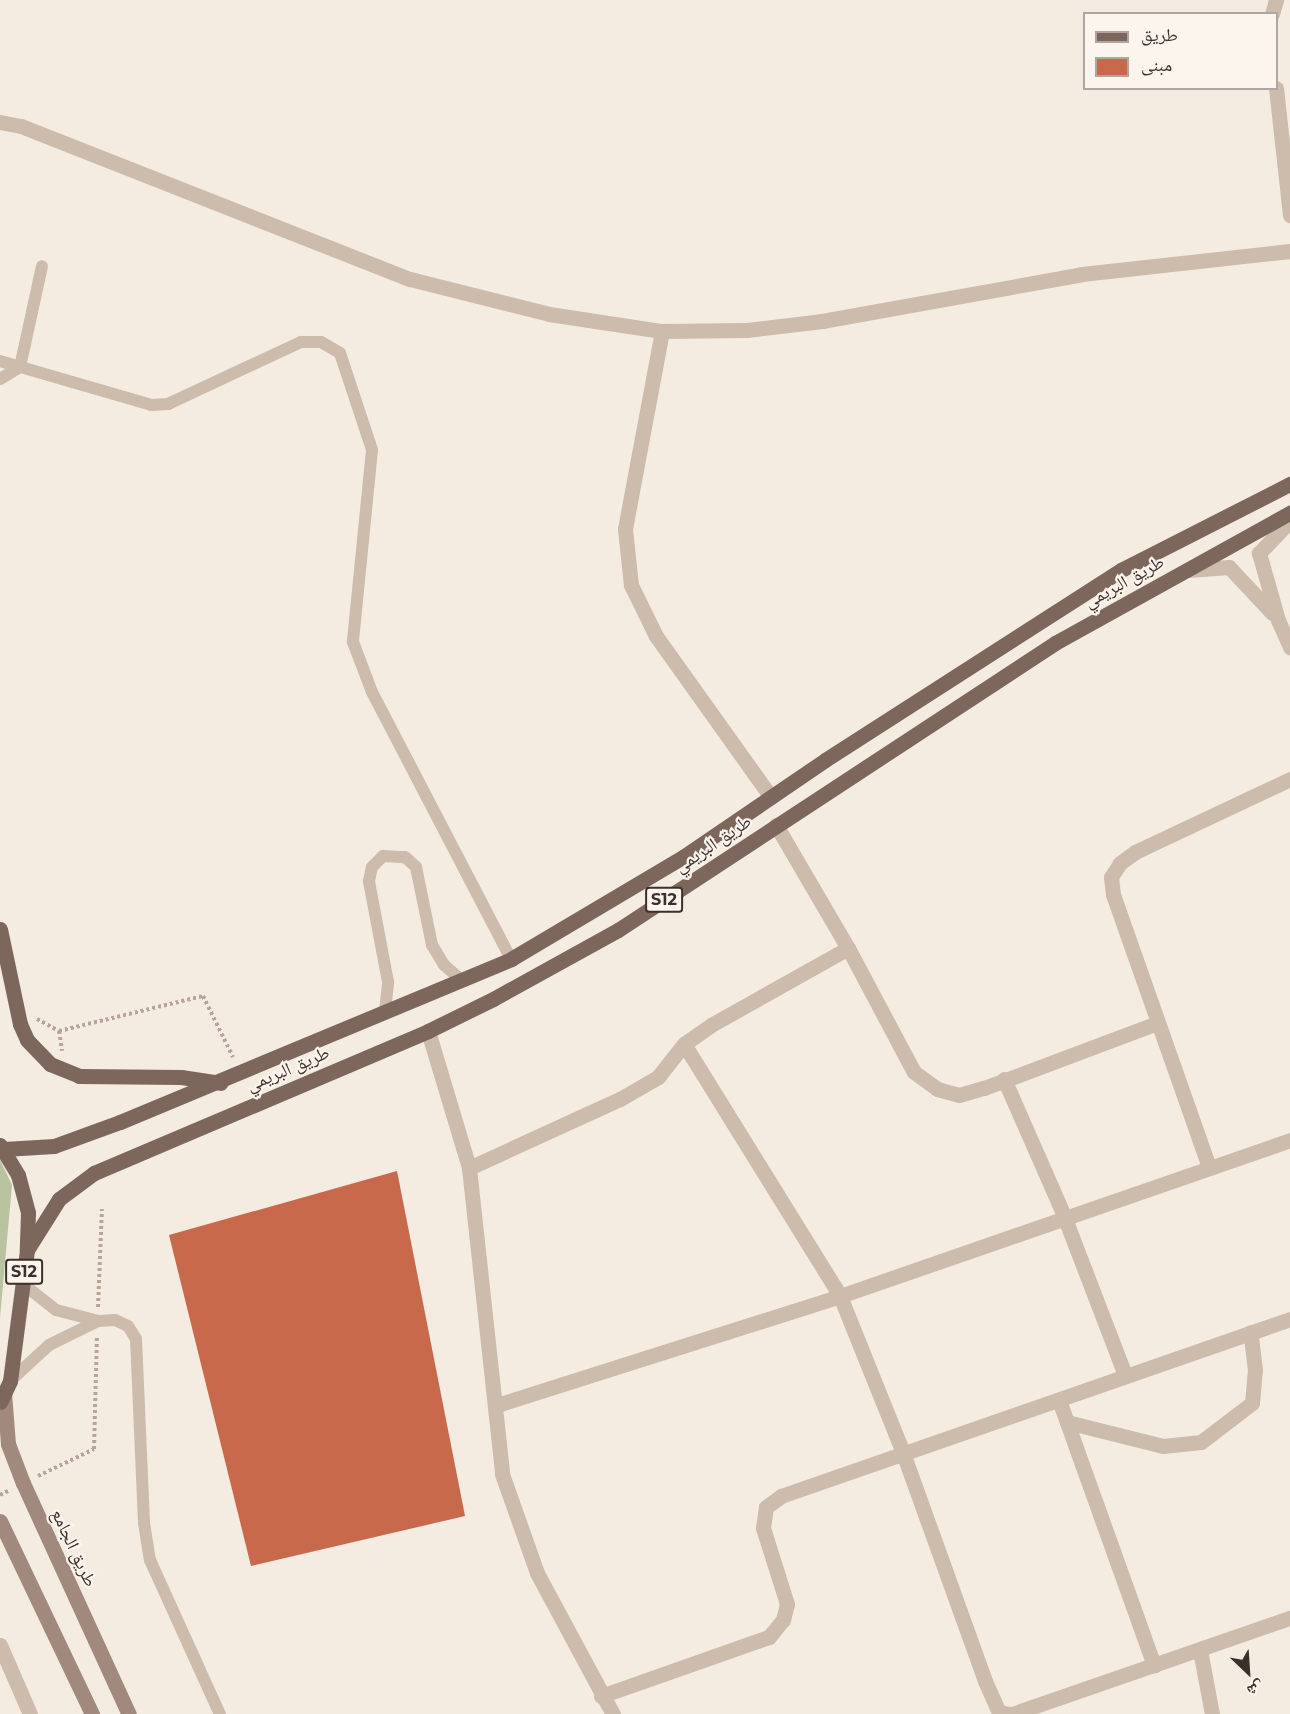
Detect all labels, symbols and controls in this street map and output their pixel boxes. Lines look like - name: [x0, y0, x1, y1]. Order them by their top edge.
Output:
- legend: [1083, 12, 1278, 90]
- text: طريق: [1141, 24, 1178, 46]
- text: مبنى: [1141, 54, 1172, 76]
- street label: طريق البريمي: [1080, 551, 1168, 613]
- street label: طريق البريمي: [670, 810, 756, 878]
- road number: S12: [644, 887, 684, 913]
- street label: طريق البريمي: [243, 1042, 333, 1096]
- road number: S12: [4, 1259, 44, 1285]
- street label: طريق الجامع: [47, 1506, 101, 1590]
- north arrow: [1218, 1642, 1278, 1702]
- text: ش: [1244, 1677, 1268, 1701]

